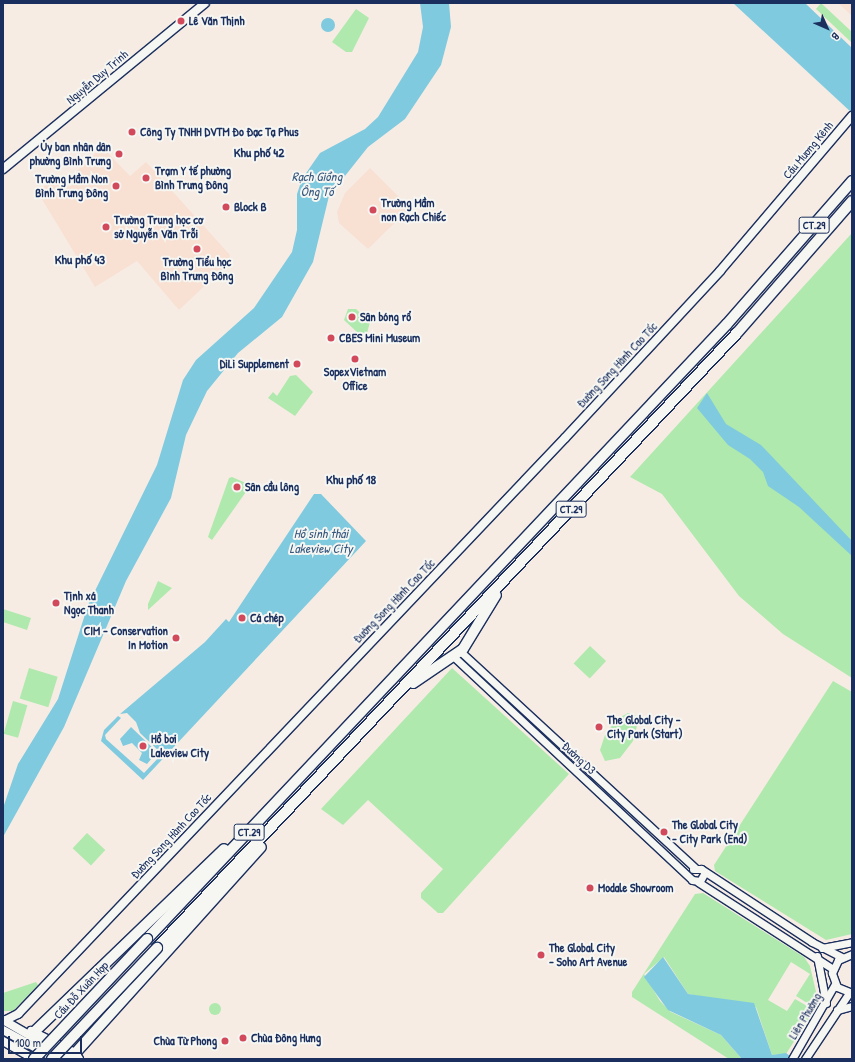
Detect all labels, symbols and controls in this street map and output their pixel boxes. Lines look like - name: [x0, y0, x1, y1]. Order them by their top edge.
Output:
- north arrow: [807, 8, 847, 48]
- place label: Lê Văn Thịnh: [189, 14, 244, 28]
- marker: Lê Văn Thịnh: [176, 16, 186, 26]
- text: B: [829, 30, 842, 43]
- street label: Nguyễn Duy Trinh: [63, 47, 131, 107]
- street label: Cầu Mương Kênh: [780, 118, 836, 182]
- place label: Công Ty TNHH DVTM Đo Đạc Tạ Phus: [140, 125, 299, 139]
- marker: Công Ty TNHH DVTM Đo Đạc Tạ Phus: [127, 127, 137, 137]
- place label: Ủy ban nhân dân phường Bình Trưng: [30, 140, 111, 168]
- district label: Khu phố 42: [234, 144, 284, 160]
- marker: Ủy ban nhân dân phường Bình Trưng: [114, 149, 124, 159]
- place label: Trạm Y tế phường Bình Trưng Đông: [155, 164, 231, 192]
- water label: Rạch Giồng Ông Tố: [292, 169, 342, 200]
- place label: Trường Mầm Non Bình Trưng Đông: [35, 172, 108, 200]
- marker: Trạm Y tế phường Bình Trưng Đông: [140, 172, 152, 184]
- marker: Trường Mầm Non Bình Trưng Đông: [111, 181, 121, 191]
- place label: Trường Mầm non Rạch Chiếc: [381, 196, 446, 224]
- place label: Block B: [234, 200, 267, 214]
- marker: Block B: [221, 202, 231, 212]
- marker: Trường Mầm non Rạch Chiếc: [368, 205, 378, 215]
- place label: Trường Trung học cơ sở Nguyễn Văn Trỗi: [114, 213, 203, 241]
- road number: CT.29: [798, 216, 830, 234]
- marker: Trường Trung học cơ sở Nguyễn Văn Trỗi: [101, 222, 111, 232]
- marker: Trường Tiểu học Bình Trưng Đông: [192, 244, 202, 254]
- district label: Khu phố 43: [55, 251, 105, 267]
- place label: Trường Tiểu học Bình Trưng Đông: [161, 255, 233, 283]
- place label: Sân bóng rổ: [360, 310, 411, 324]
- marker: Sân bóng rổ: [347, 312, 357, 322]
- street label: Đường Song Hành Cao Tốc: [574, 319, 660, 411]
- place label: CBES Mini Museum: [339, 331, 420, 345]
- marker: CBES Mini Museum: [326, 333, 336, 343]
- marker: SopexVietnam Office: [350, 354, 360, 364]
- place label: DiLi Supplement: [220, 357, 289, 371]
- marker: DiLi Supplement: [292, 359, 302, 369]
- place label: SopexVietnam Office: [324, 365, 386, 393]
- district label: Khu phố 18: [326, 471, 376, 487]
- place label: Sân cầu lông: [245, 480, 299, 494]
- marker: Sân cầu lông: [232, 482, 242, 492]
- road number: CT.29: [555, 500, 587, 518]
- water label: Hồ sinh thái Lakeview City: [290, 526, 352, 557]
- street label: Đường Song Hành Cao Tốc: [350, 556, 438, 646]
- place label: Tịnh xá Ngọc Thanh: [64, 589, 114, 617]
- marker: Tịnh xá Ngọc Thanh: [51, 598, 61, 608]
- place label: Cá chép: [250, 611, 284, 625]
- marker: Cá chép: [237, 613, 247, 623]
- place label: CIM - Conservation In Motion: [84, 624, 168, 652]
- marker: CIM - Conservation In Motion: [171, 633, 181, 643]
- place label: The Global City - City Park (Start): [607, 713, 683, 741]
- marker: The Global City - City Park (Start): [594, 722, 604, 732]
- place label: Hồ bơi Lakeview City: [151, 732, 209, 760]
- street label: Đường D3: [559, 739, 599, 777]
- marker: Hồ bơi Lakeview City: [138, 741, 148, 751]
- street label: Đường Song Hành Cao Tốc: [128, 790, 214, 882]
- place label: The Global City - City Park (End): [672, 818, 747, 846]
- road number: CT.29: [233, 823, 265, 841]
- marker: The Global City - City Park (End): [659, 827, 669, 837]
- place label: Modale Showroom: [598, 881, 673, 895]
- marker: Modale Showroom: [585, 883, 595, 893]
- place label: The Global City - Soho Art Avenue: [549, 941, 627, 969]
- marker: The Global City - Soho Art Avenue: [536, 950, 546, 960]
- street label: Cầu Đỗ Xuân Hợp: [51, 958, 111, 1022]
- street label: Liên Phường: [786, 990, 824, 1042]
- scale bar: [10, 1028, 84, 1054]
- place label: Chùa Đông Hưng: [251, 1031, 321, 1045]
- marker: Chùa Đông Hưng: [238, 1033, 248, 1043]
- text: 100 m: [15, 1034, 41, 1051]
- place label: Chùa Từ Phong: [154, 1034, 217, 1048]
- marker: Chùa Từ Phong: [220, 1036, 230, 1046]

